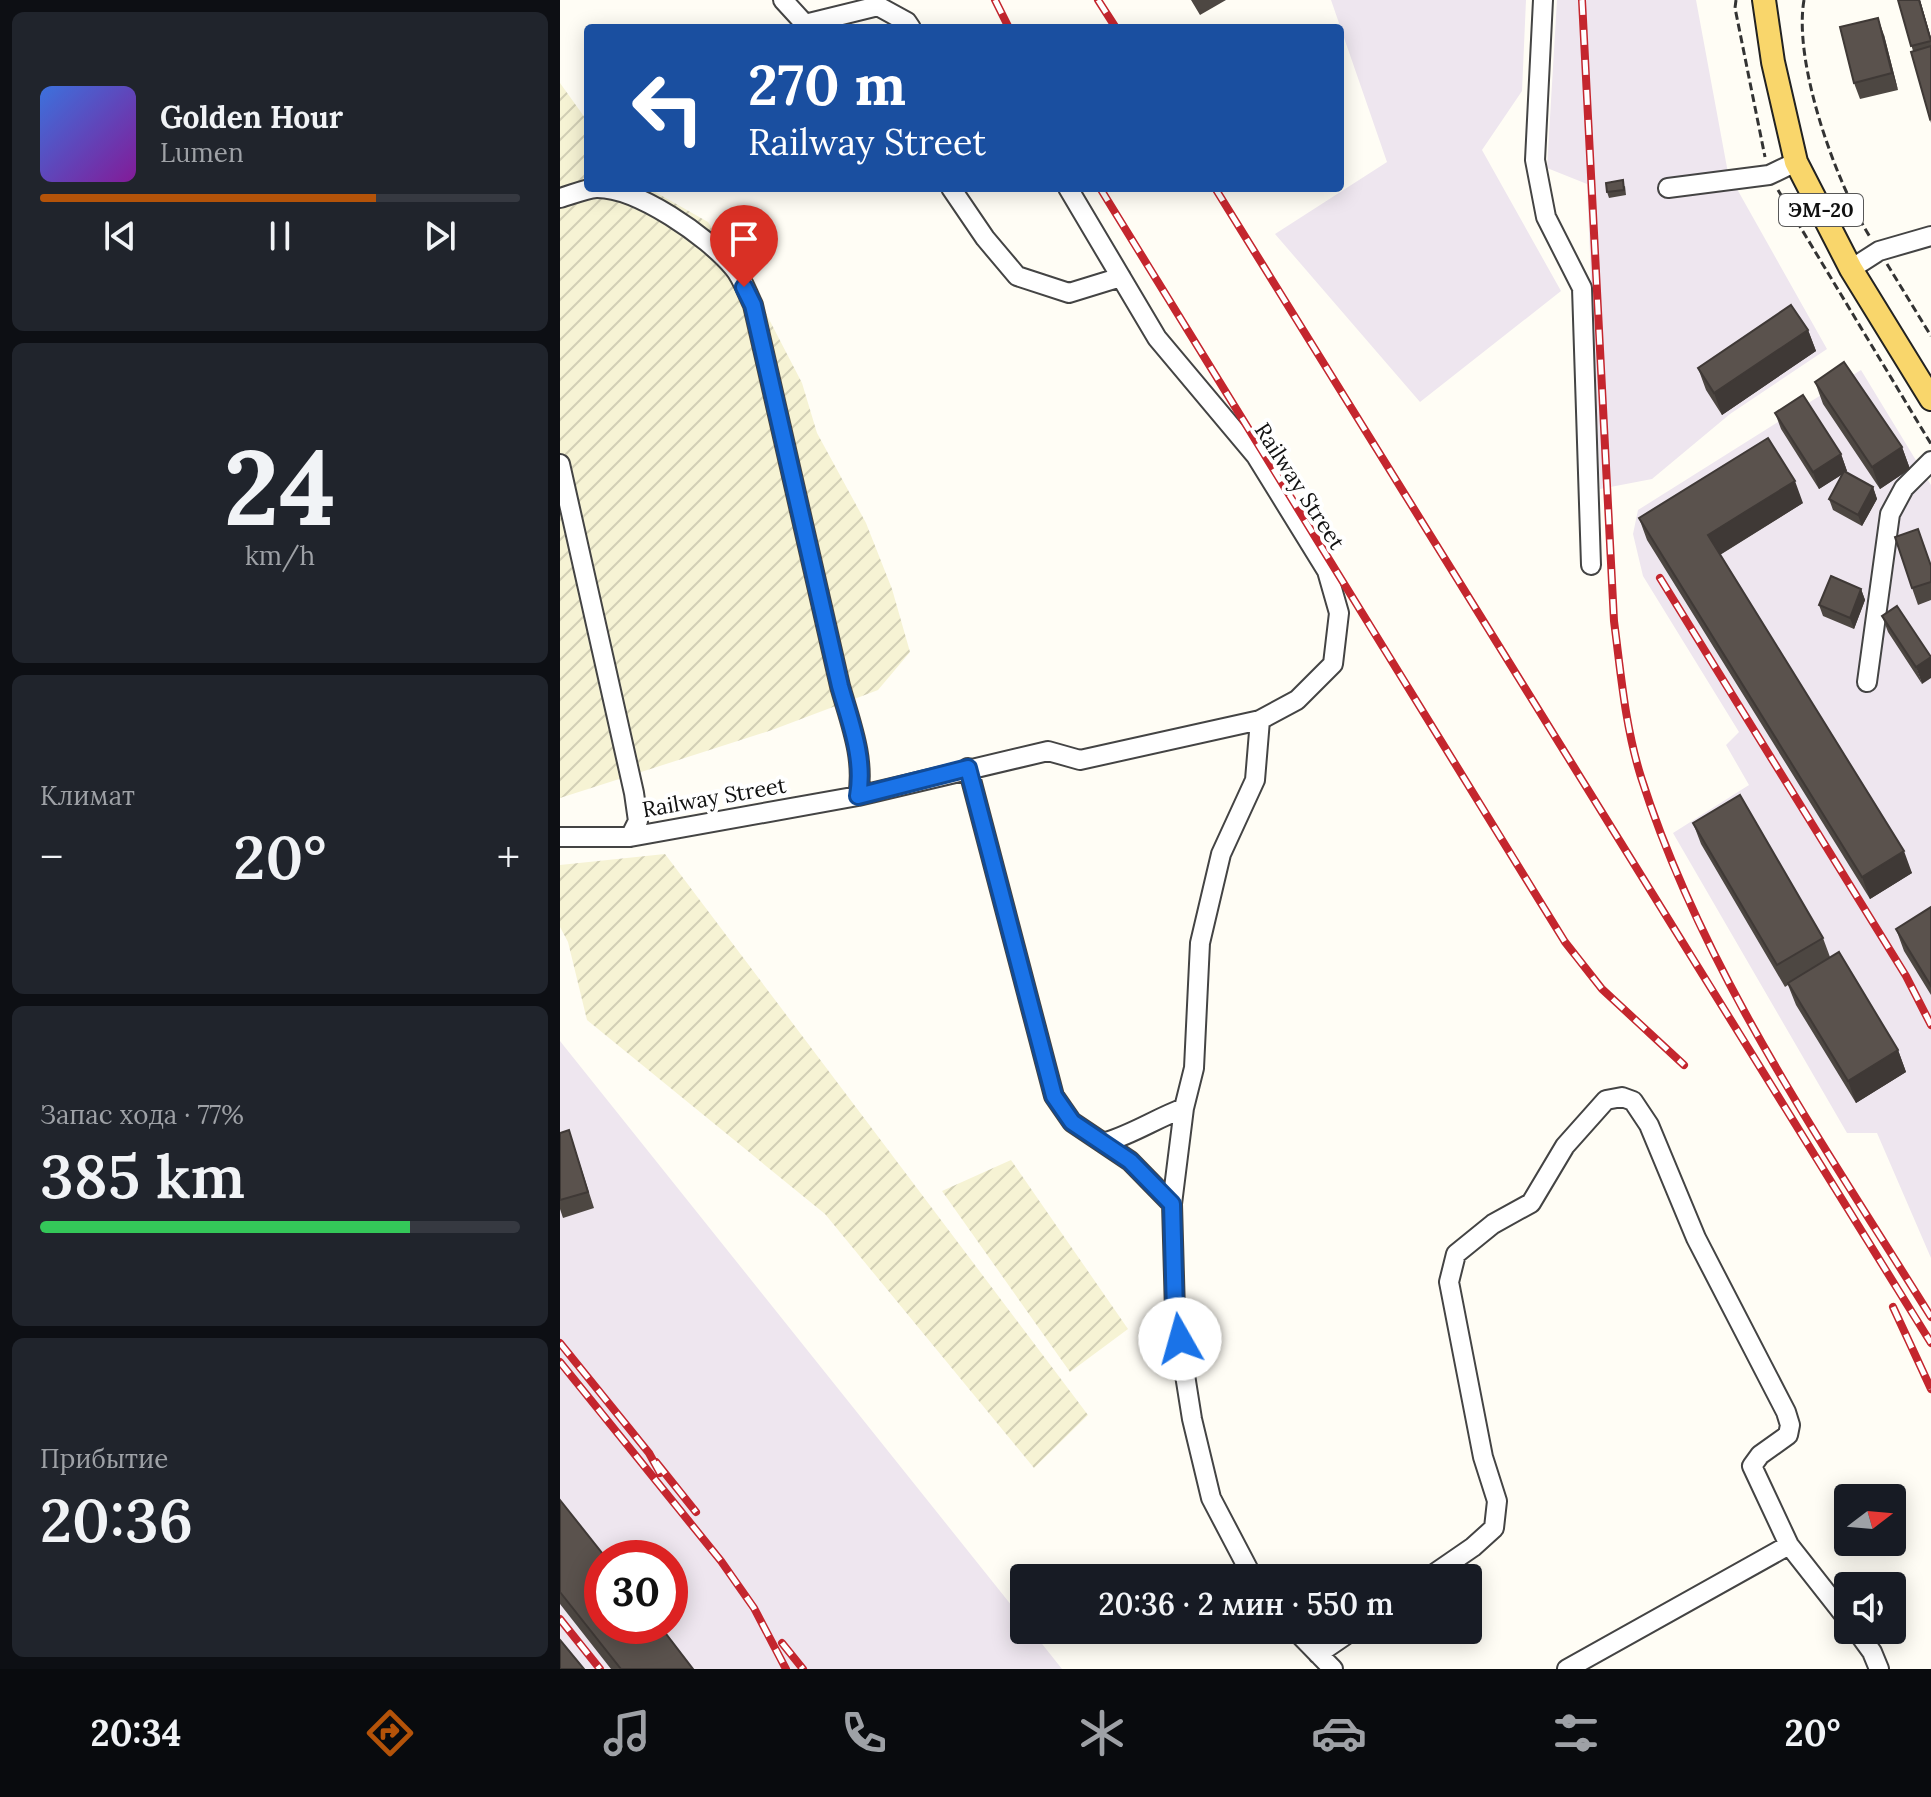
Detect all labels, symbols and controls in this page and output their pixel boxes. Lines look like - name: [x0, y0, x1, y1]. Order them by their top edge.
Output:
- text: 270 m: [748, 49, 906, 120]
- icon: left: [616, 56, 720, 160]
- text: Golden Hour: [160, 98, 343, 136]
- text: Railway Street: [748, 119, 986, 165]
- text: Lumen: [160, 136, 244, 169]
- road number: ЭМ-20: [1779, 194, 1863, 226]
- pin: [710, 205, 778, 287]
- icon: previous: [98, 214, 142, 258]
- icon: pause: [258, 214, 302, 258]
- icon: next: [418, 214, 462, 258]
- icon: arrive: [722, 217, 766, 261]
- street label: Railway Street: [1249, 417, 1352, 555]
- text: 24: [224, 420, 336, 553]
- text: km/h: [245, 539, 315, 572]
- street label: Railway Street: [640, 770, 789, 823]
- text: Климат: [40, 779, 135, 812]
- text: 20°: [233, 819, 327, 895]
- text: −: [40, 829, 63, 885]
- text: +: [497, 829, 520, 885]
- text: Запас хода · 77%: [40, 1098, 244, 1131]
- text: 385 km: [40, 1138, 245, 1214]
- position arrow: [1138, 1297, 1222, 1381]
- text: Прибытие: [40, 1442, 168, 1475]
- text: 20:36: [40, 1482, 193, 1558]
- north arrow: [1834, 1484, 1906, 1556]
- map controls: [1834, 1484, 1906, 1644]
- speed limit sign: 30: [584, 1540, 688, 1644]
- button: sound: [1834, 1572, 1906, 1644]
- text: 20:36 · 2 мин · 550 m: [1098, 1585, 1394, 1623]
- icon: directions: [362, 1705, 418, 1761]
- icon: music: [599, 1705, 655, 1761]
- icon: phone: [836, 1705, 892, 1761]
- icon: climate: [1074, 1705, 1130, 1761]
- icon: car: [1311, 1705, 1367, 1761]
- icon: filters: [1548, 1705, 1604, 1761]
- text: 20:34: [91, 1710, 181, 1756]
- text: 20°: [1785, 1710, 1840, 1756]

